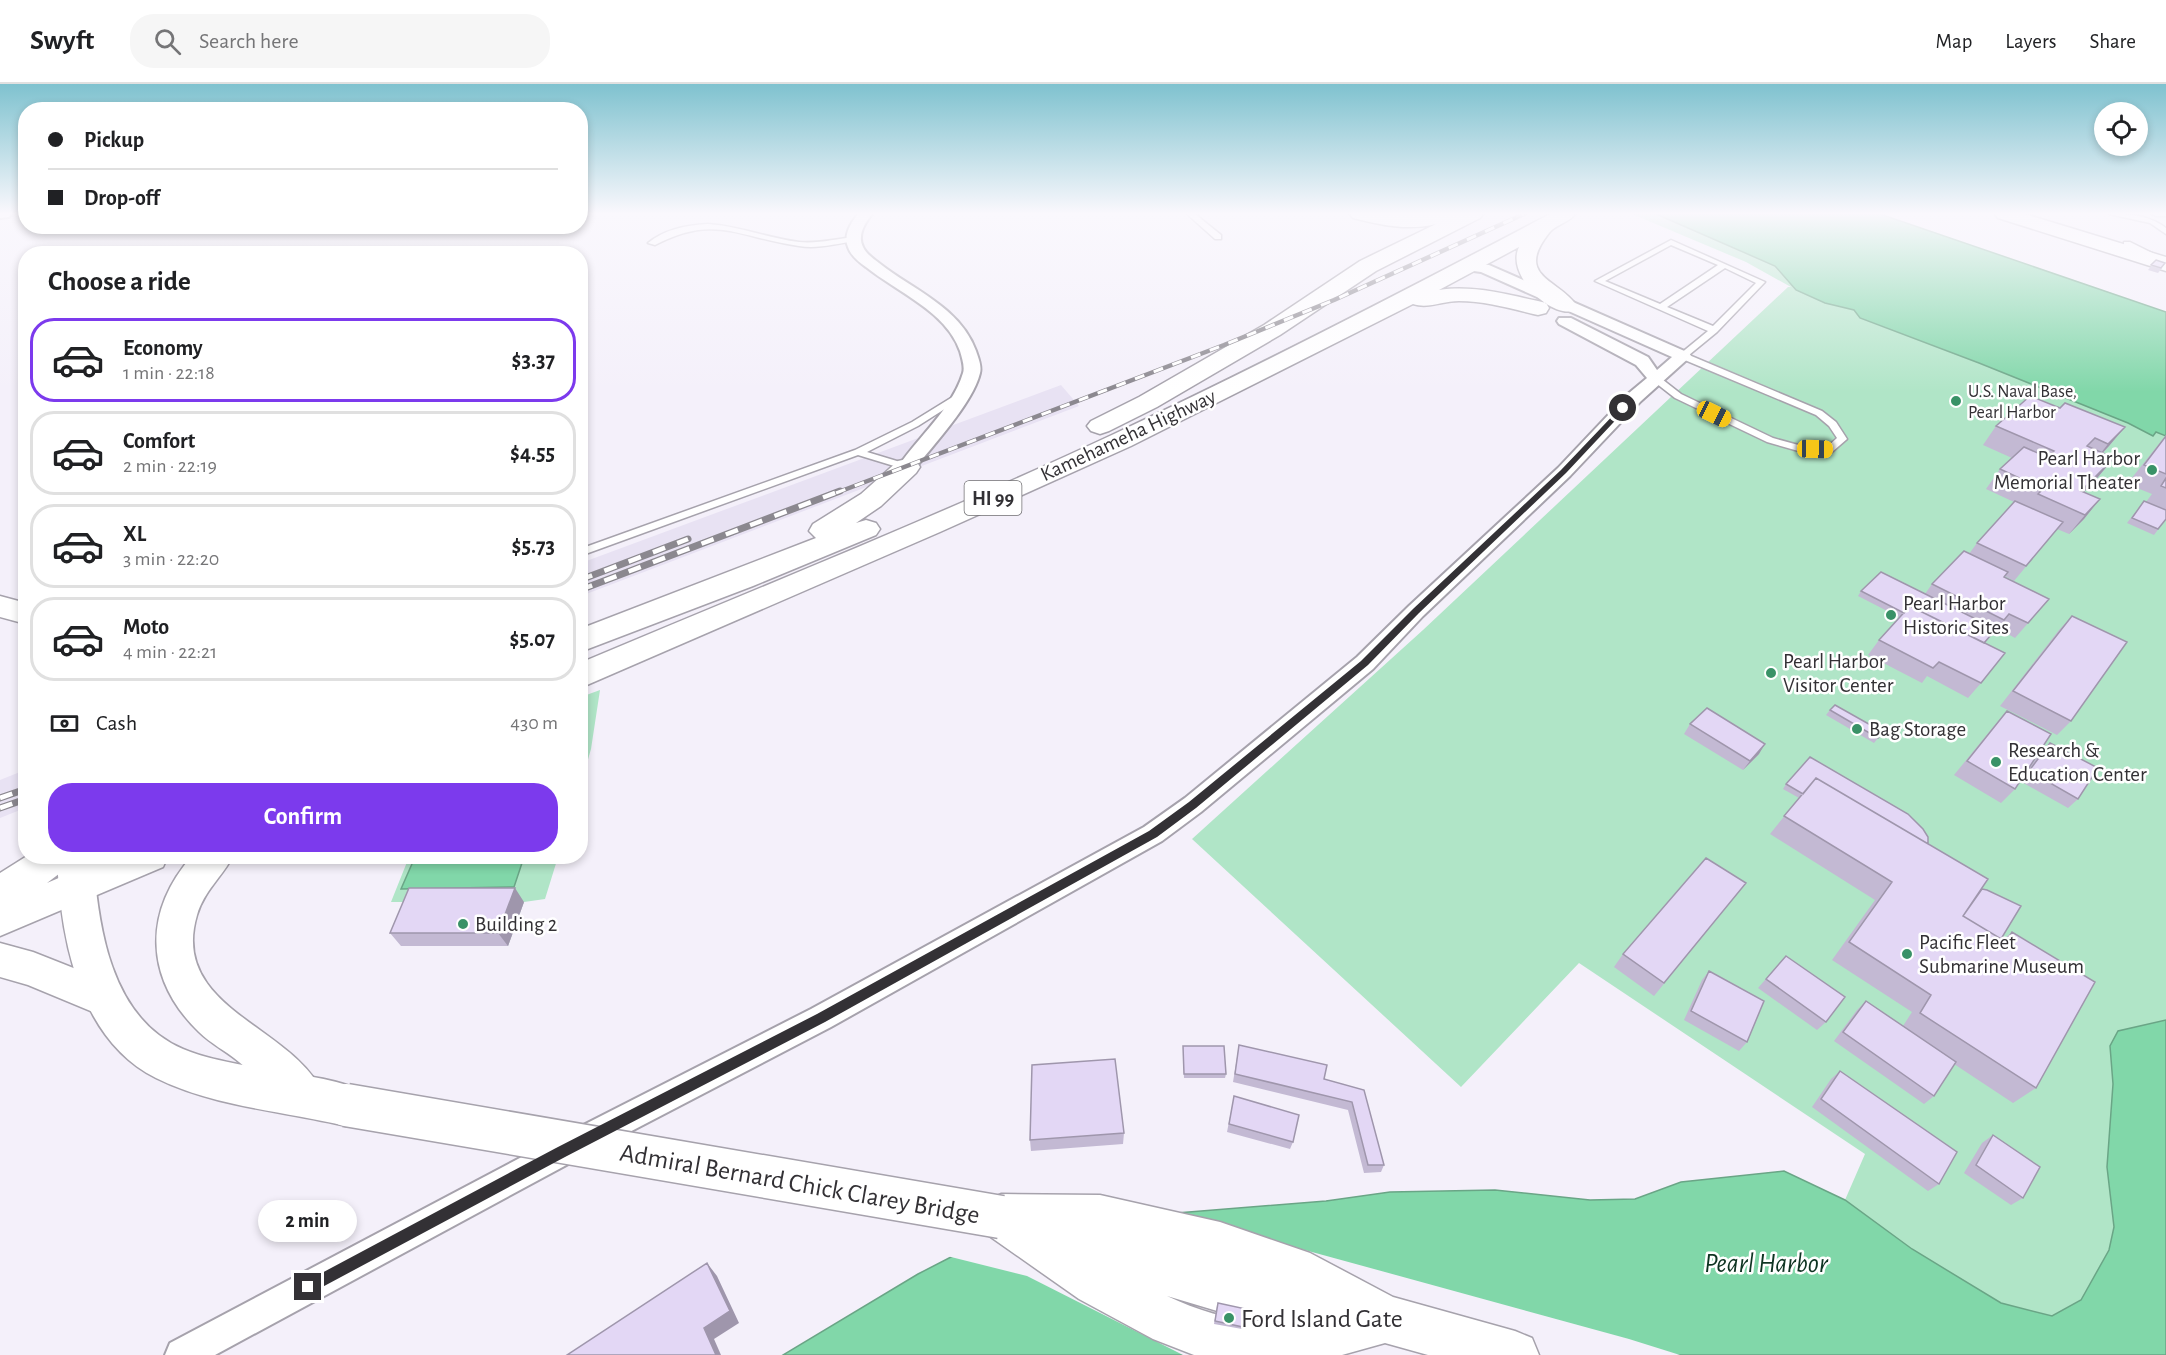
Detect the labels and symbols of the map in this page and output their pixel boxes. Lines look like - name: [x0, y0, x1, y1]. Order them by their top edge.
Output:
- place label: U.S. Naval Base, Pearl Harbor: [1968, 383, 2077, 422]
- street label: Kamehameha Highway: [1037, 386, 1219, 485]
- route start: [1609, 394, 1636, 421]
- marker: U.S. Naval Base, Pearl Harbor: [1949, 394, 1963, 408]
- car: [1694, 398, 1734, 430]
- car: [1797, 440, 1833, 458]
- place label: Pearl Harbor Memorial Theater: [1994, 448, 2140, 493]
- marker: Pearl Harbor Memorial Theater: [2145, 463, 2159, 477]
- road number: HI 99: [964, 481, 1022, 515]
- place label: Pearl Harbor Historic Sites: [1903, 593, 2009, 638]
- marker: Pearl Harbor Historic Sites: [1884, 608, 1898, 622]
- place label: Pearl Harbor Visitor Center: [1783, 651, 1894, 696]
- marker: Pearl Harbor Visitor Center: [1764, 666, 1778, 680]
- place label: Bag Storage: [1869, 719, 1966, 740]
- marker: Bag Storage: [1850, 722, 1864, 736]
- place label: Research & Education Center: [2008, 740, 2147, 785]
- marker: Research & Education Center: [1989, 755, 2003, 769]
- place label: Building 2: [475, 914, 557, 935]
- marker: Building 2: [456, 917, 470, 931]
- place label: Pacific Fleet Submarine Museum: [1919, 932, 2084, 977]
- marker: Pacific Fleet Submarine Museum: [1900, 947, 1914, 961]
- street label: Admiral Bernard Chick Clarey Bridge: [618, 1140, 982, 1228]
- callout: 2 min: [258, 1200, 358, 1242]
- water label: Pearl Harbor: [1704, 1250, 1829, 1277]
- route end: [294, 1273, 321, 1300]
- place label: Ford Island Gate: [1241, 1306, 1403, 1332]
- marker: Ford Island Gate: [1222, 1311, 1236, 1325]

